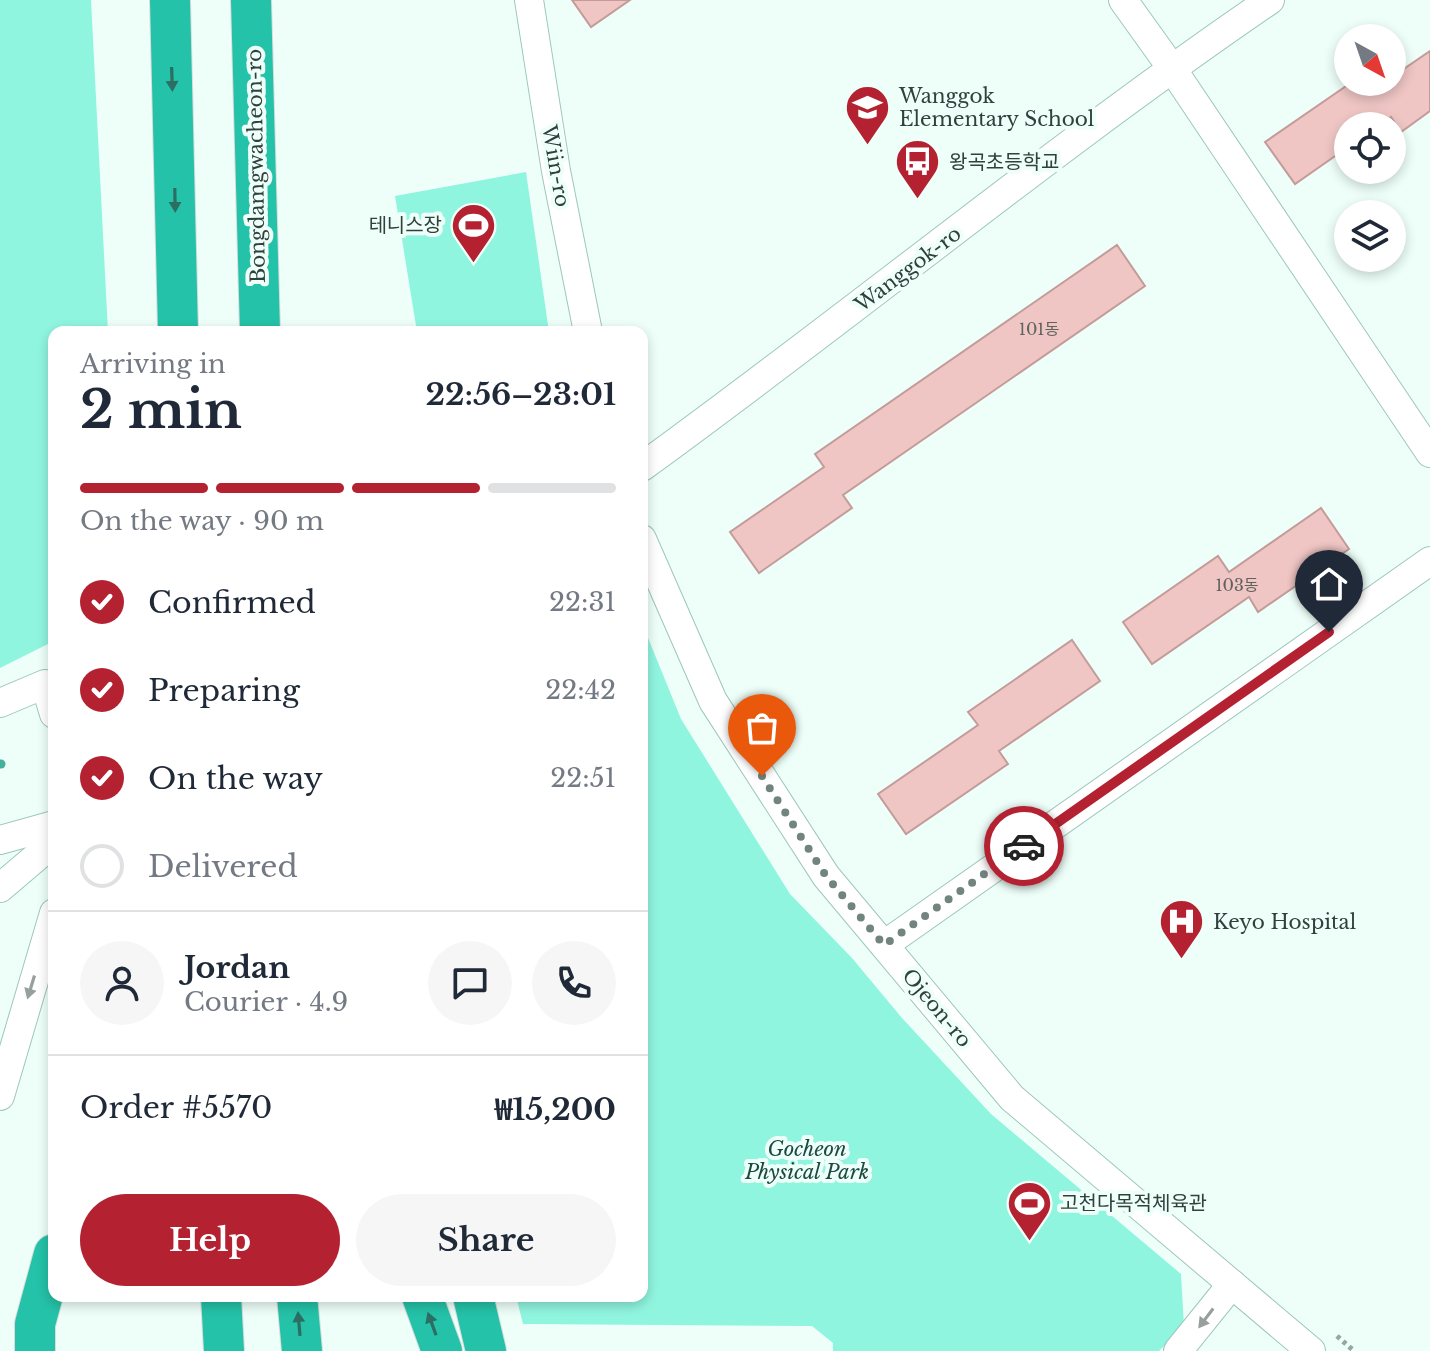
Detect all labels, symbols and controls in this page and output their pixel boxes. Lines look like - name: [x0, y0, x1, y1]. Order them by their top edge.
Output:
- north arrow: [1334, 24, 1406, 96]
- map controls: [1334, 24, 1406, 272]
- street label: Bongdamgwacheon-ro: [242, 49, 270, 283]
- one-way arrow: [166, 67, 178, 92]
- school or university icon: Wanggok Elementary School: [844, 84, 892, 147]
- place label: Wanggok Elementary School: [898, 84, 1094, 131]
- button: locate: [1334, 112, 1406, 184]
- street label: Wiin-ro: [537, 122, 575, 209]
- bus stop icon: 왕곡초등학교: [894, 138, 942, 201]
- place label: 왕곡초등학교: [949, 150, 1059, 174]
- one-way arrow: [169, 188, 181, 213]
- button: layers: [1334, 200, 1406, 272]
- sports icon: 테니스장: [449, 201, 497, 264]
- place label: 테니스장: [368, 213, 442, 237]
- street label: Wanggok-ro: [849, 221, 966, 317]
- house number: 101동: [1019, 319, 1059, 339]
- text: Arriving in: [80, 348, 226, 380]
- text: 22:56–23:01: [426, 376, 616, 413]
- text: 2 min: [80, 378, 242, 442]
- text: On the way · 90 m: [80, 505, 324, 537]
- pin: [1295, 550, 1363, 632]
- icon: home: [1307, 562, 1351, 606]
- house number: 103동: [1215, 575, 1259, 595]
- icon: check: [80, 580, 124, 624]
- text: Confirmed: [148, 584, 316, 621]
- text: 22:31: [549, 586, 616, 618]
- icon: check: [80, 668, 124, 712]
- text: Preparing: [148, 672, 300, 709]
- text: 22:42: [545, 674, 616, 706]
- pin: [728, 694, 796, 776]
- icon: bag: [740, 706, 784, 750]
- icon: check: [80, 756, 124, 800]
- text: On the way: [148, 760, 323, 797]
- text: 22:51: [550, 762, 616, 794]
- courier: [984, 806, 1064, 886]
- icon: car: [1002, 824, 1046, 868]
- text: Delivered: [148, 848, 298, 885]
- hospital icon: Keyo Hospital: [1158, 898, 1206, 961]
- place label: Keyo Hospital: [1213, 910, 1356, 934]
- button: person: [80, 941, 164, 1025]
- button: chat: [428, 941, 512, 1025]
- button: phone: [532, 941, 616, 1025]
- text: Jordan: [184, 949, 290, 986]
- street label: Ojeon-ro: [897, 964, 977, 1052]
- one-way arrow: [24, 976, 36, 1000]
- text: Courier · 4.9: [184, 986, 348, 1018]
- text: Order #5570: [80, 1089, 273, 1126]
- text: ₩15,200: [495, 1091, 616, 1128]
- park label: Gocheon Physical Park: [744, 1137, 869, 1184]
- sports icon: 고천다목적체육관: [1005, 1179, 1053, 1242]
- place label: 고천다목적체육관: [1060, 1191, 1207, 1215]
- button: Help: [80, 1194, 340, 1286]
- button: Share: [356, 1194, 616, 1286]
- one-way arrow: [1198, 1308, 1214, 1329]
- one-way arrow: [293, 1311, 306, 1336]
- one-way arrow: [425, 1311, 438, 1335]

